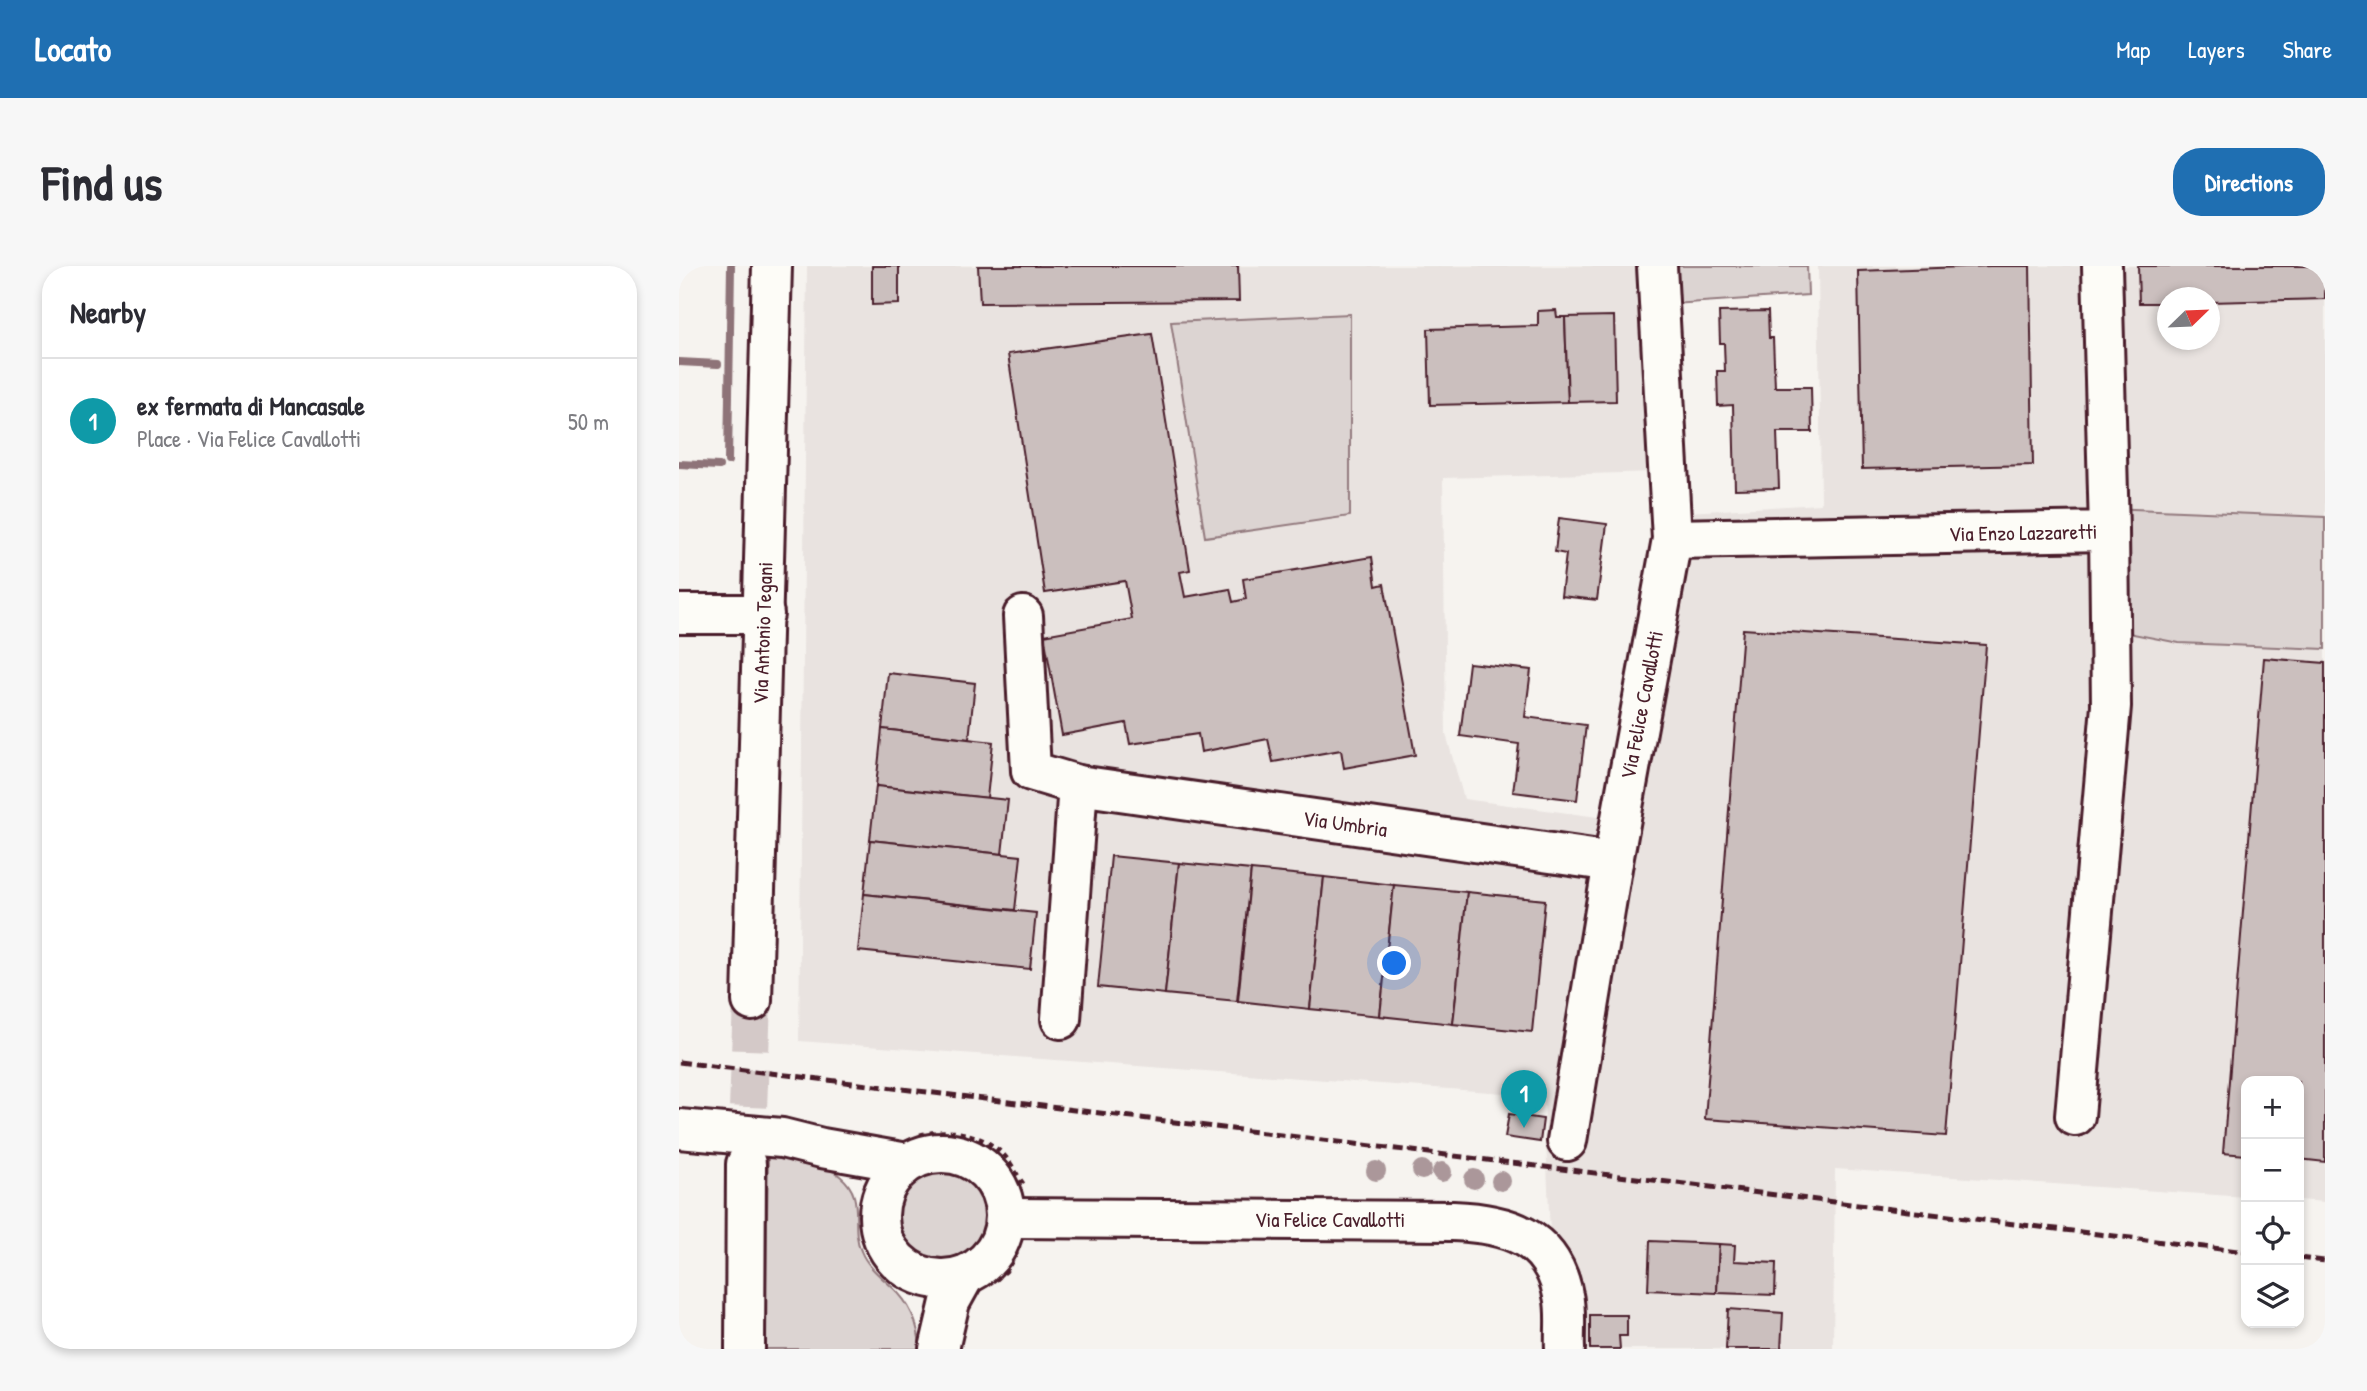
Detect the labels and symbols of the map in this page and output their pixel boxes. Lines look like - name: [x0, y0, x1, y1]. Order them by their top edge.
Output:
- north arrow: [2157, 287, 2220, 350]
- street label: Via Enzo Lazzaretti: [1949, 517, 2097, 548]
- street label: Via Antonio Tegani: [746, 561, 779, 705]
- street label: Via Felice Cavallotti: [1613, 628, 1670, 782]
- street label: Via Umbria: [1301, 803, 1389, 844]
- your location: [1377, 946, 1411, 980]
- pin: 1: [1501, 1070, 1547, 1128]
- street label: Via Felice Cavallotti: [1255, 1205, 1405, 1234]

